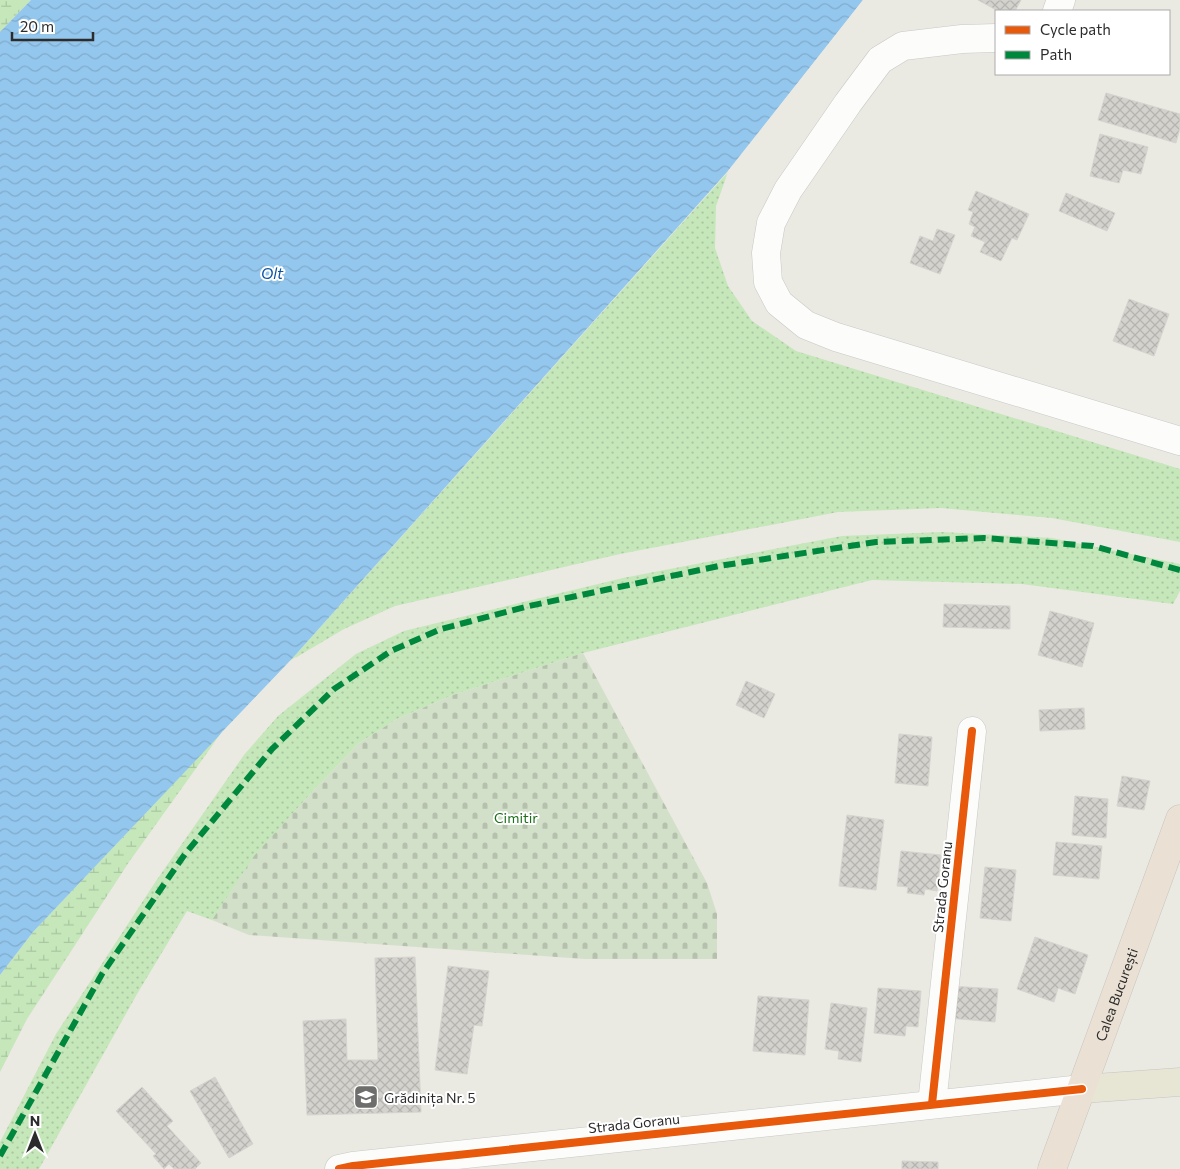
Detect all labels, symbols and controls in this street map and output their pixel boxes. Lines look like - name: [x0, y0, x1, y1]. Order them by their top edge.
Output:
- scale bar: [12, 10, 94, 42]
- legend: [995, 10, 1170, 75]
- text: 20 m: [20, 17, 54, 35]
- text: Cycle path: [1040, 20, 1111, 38]
- text: Path: [1040, 45, 1072, 63]
- water label: Olt: [261, 264, 284, 282]
- park label: Cimitir: [494, 809, 538, 826]
- street label: Strada Goranu: [929, 840, 955, 934]
- street label: Calea București: [1091, 945, 1141, 1043]
- school or university icon: Grădinița Nr. 5: [353, 1084, 379, 1110]
- place label: Grădinița Nr. 5: [384, 1089, 476, 1107]
- north arrow: [10, 1109, 60, 1159]
- street label: Strada Goranu: [587, 1110, 681, 1136]
- text: N: [30, 1112, 40, 1129]

